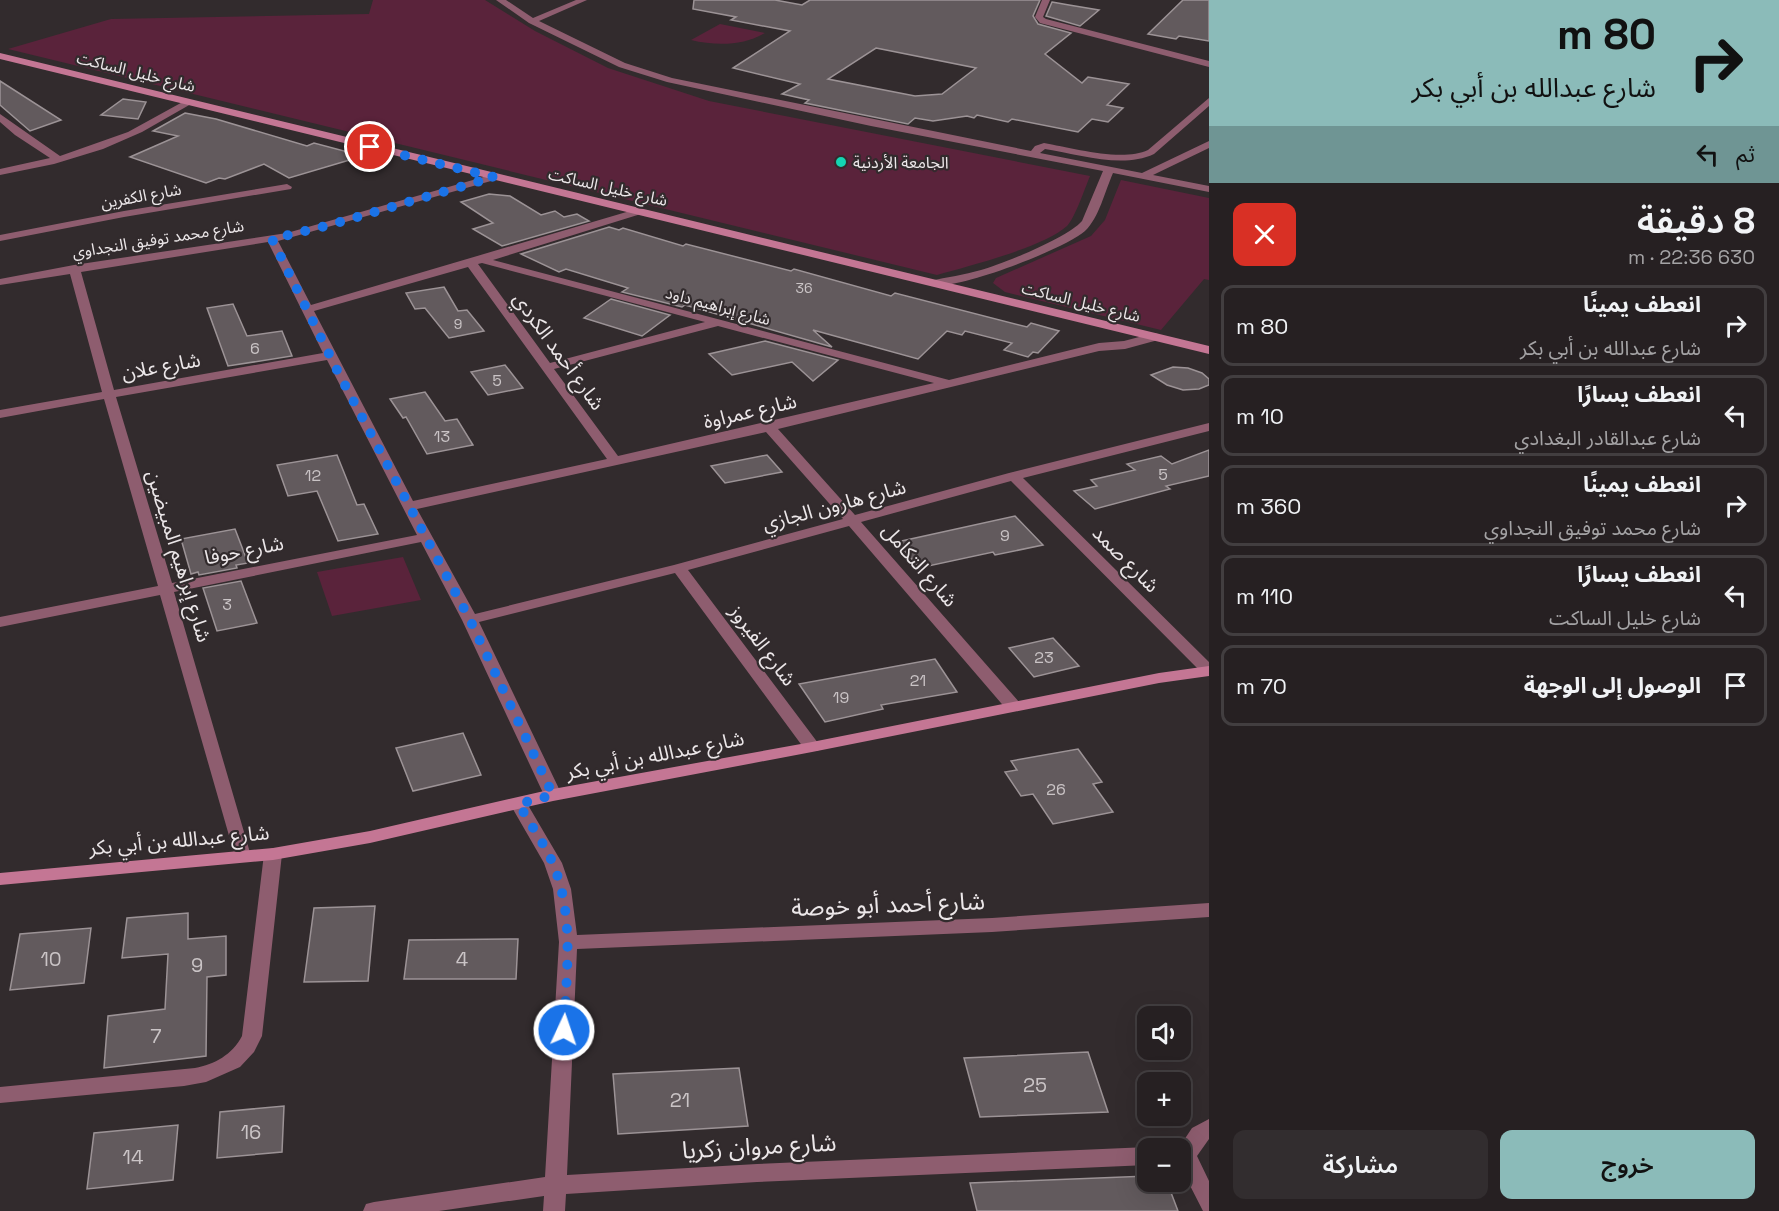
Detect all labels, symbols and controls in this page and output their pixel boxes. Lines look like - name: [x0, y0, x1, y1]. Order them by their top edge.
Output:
- text: 80 m: [1557, 8, 1656, 61]
- icon: right: [1677, 24, 1755, 102]
- street label: شارع خليل الساكت: [74, 47, 198, 99]
- text: شارع عبدالله بن أبي بكر: [1412, 70, 1656, 105]
- pin: [344, 121, 395, 172]
- icon: arrive: [353, 130, 386, 163]
- icon: left: [1691, 138, 1724, 171]
- text: ثم: [1736, 140, 1755, 168]
- place label: الجامعة الأردنية: [853, 152, 949, 173]
- marker: الجامعة الأردنية: [834, 155, 848, 169]
- street label: شارع خليل الساكت: [546, 163, 670, 213]
- street label: شارع الكفرين: [99, 179, 183, 215]
- text: 8 دقيقة: [1637, 198, 1755, 244]
- button: close: [1233, 203, 1296, 266]
- street label: شارع محمد توفيق النجداوي: [71, 215, 246, 265]
- text: 630 m · 22:36: [1628, 244, 1755, 270]
- street label: شارع خليل الساكت: [1019, 277, 1143, 329]
- house number: 36: [795, 279, 813, 297]
- street label: شارع إبراهيم داود: [663, 282, 773, 332]
- street label: شارع أحمد الكردي: [505, 287, 611, 417]
- text: انعطف يمينًا: [1583, 290, 1701, 318]
- icon: right: [1719, 309, 1752, 342]
- text: 80 m: [1236, 312, 1288, 340]
- house number: 9: [454, 315, 462, 333]
- text: شارع عبدالله بن أبي بكر: [1520, 335, 1701, 361]
- house number: 6: [250, 338, 260, 359]
- street label: شارع علان: [119, 346, 203, 388]
- house number: 5: [492, 370, 502, 391]
- text: انعطف يسارًا: [1577, 380, 1701, 408]
- street label: شارع عمراوة: [701, 388, 800, 436]
- icon: left: [1719, 399, 1752, 432]
- text: 10 m: [1236, 402, 1284, 430]
- text: شارع عبدالقادر البغدادي: [1514, 425, 1701, 451]
- house number: 13: [434, 426, 450, 447]
- house number: 5: [1158, 464, 1168, 485]
- house number: 12: [305, 465, 321, 486]
- street label: شارع إبراهيم المبيضين: [139, 467, 218, 646]
- text: انعطف يمينًا: [1583, 470, 1701, 498]
- street label: شارع هارون الجازي: [759, 473, 909, 539]
- icon: right: [1719, 489, 1752, 522]
- text: 360 m: [1236, 492, 1301, 520]
- text: شارع محمد توفيق النجداوي: [1484, 515, 1701, 541]
- street label: شارع التكامل: [875, 518, 963, 614]
- street label: شارع صمد: [1086, 520, 1165, 599]
- house number: 9: [1000, 525, 1010, 546]
- street label: شارع حوفا: [202, 530, 286, 572]
- text: انعطف يسارًا: [1577, 560, 1701, 588]
- icon: left: [1719, 579, 1752, 612]
- text: 110 m: [1236, 582, 1293, 610]
- house number: 3: [222, 594, 232, 615]
- street label: شارع الفيروز: [722, 598, 802, 692]
- text: شارع خليل الساكت: [1549, 605, 1701, 631]
- house number: 23: [1034, 647, 1054, 668]
- icon: arrive: [1719, 669, 1752, 702]
- house number: 21: [910, 670, 926, 691]
- text: الوصول إلى الوجهة: [1524, 671, 1701, 699]
- text: 70 m: [1236, 672, 1287, 700]
- house number: 19: [833, 687, 849, 708]
- street label: شارع عبدالله بن أبي بكر: [563, 725, 747, 788]
- house number: 26: [1046, 779, 1066, 800]
- street label: شارع عبدالله بن أبي بكر: [87, 819, 271, 864]
- street label: شارع أحمد أبو خوصة: [791, 885, 986, 925]
- house number: 10: [40, 946, 62, 972]
- house number: 4: [456, 946, 468, 972]
- house number: 9: [191, 952, 203, 978]
- position arrow: [532, 998, 596, 1062]
- map controls: [1137, 1006, 1191, 1192]
- button: sound: [1137, 1006, 1191, 1060]
- house number: 7: [150, 1023, 162, 1049]
- house number: 25: [1023, 1072, 1047, 1098]
- button: +: [1137, 1072, 1191, 1126]
- house number: 21: [670, 1087, 690, 1113]
- house number: 16: [241, 1119, 261, 1145]
- street label: شارع مروان زكريا: [681, 1126, 837, 1168]
- button: مشاركة: [1233, 1130, 1488, 1199]
- button: خروج: [1500, 1130, 1755, 1199]
- button: −: [1137, 1138, 1191, 1192]
- house number: 14: [123, 1144, 143, 1170]

